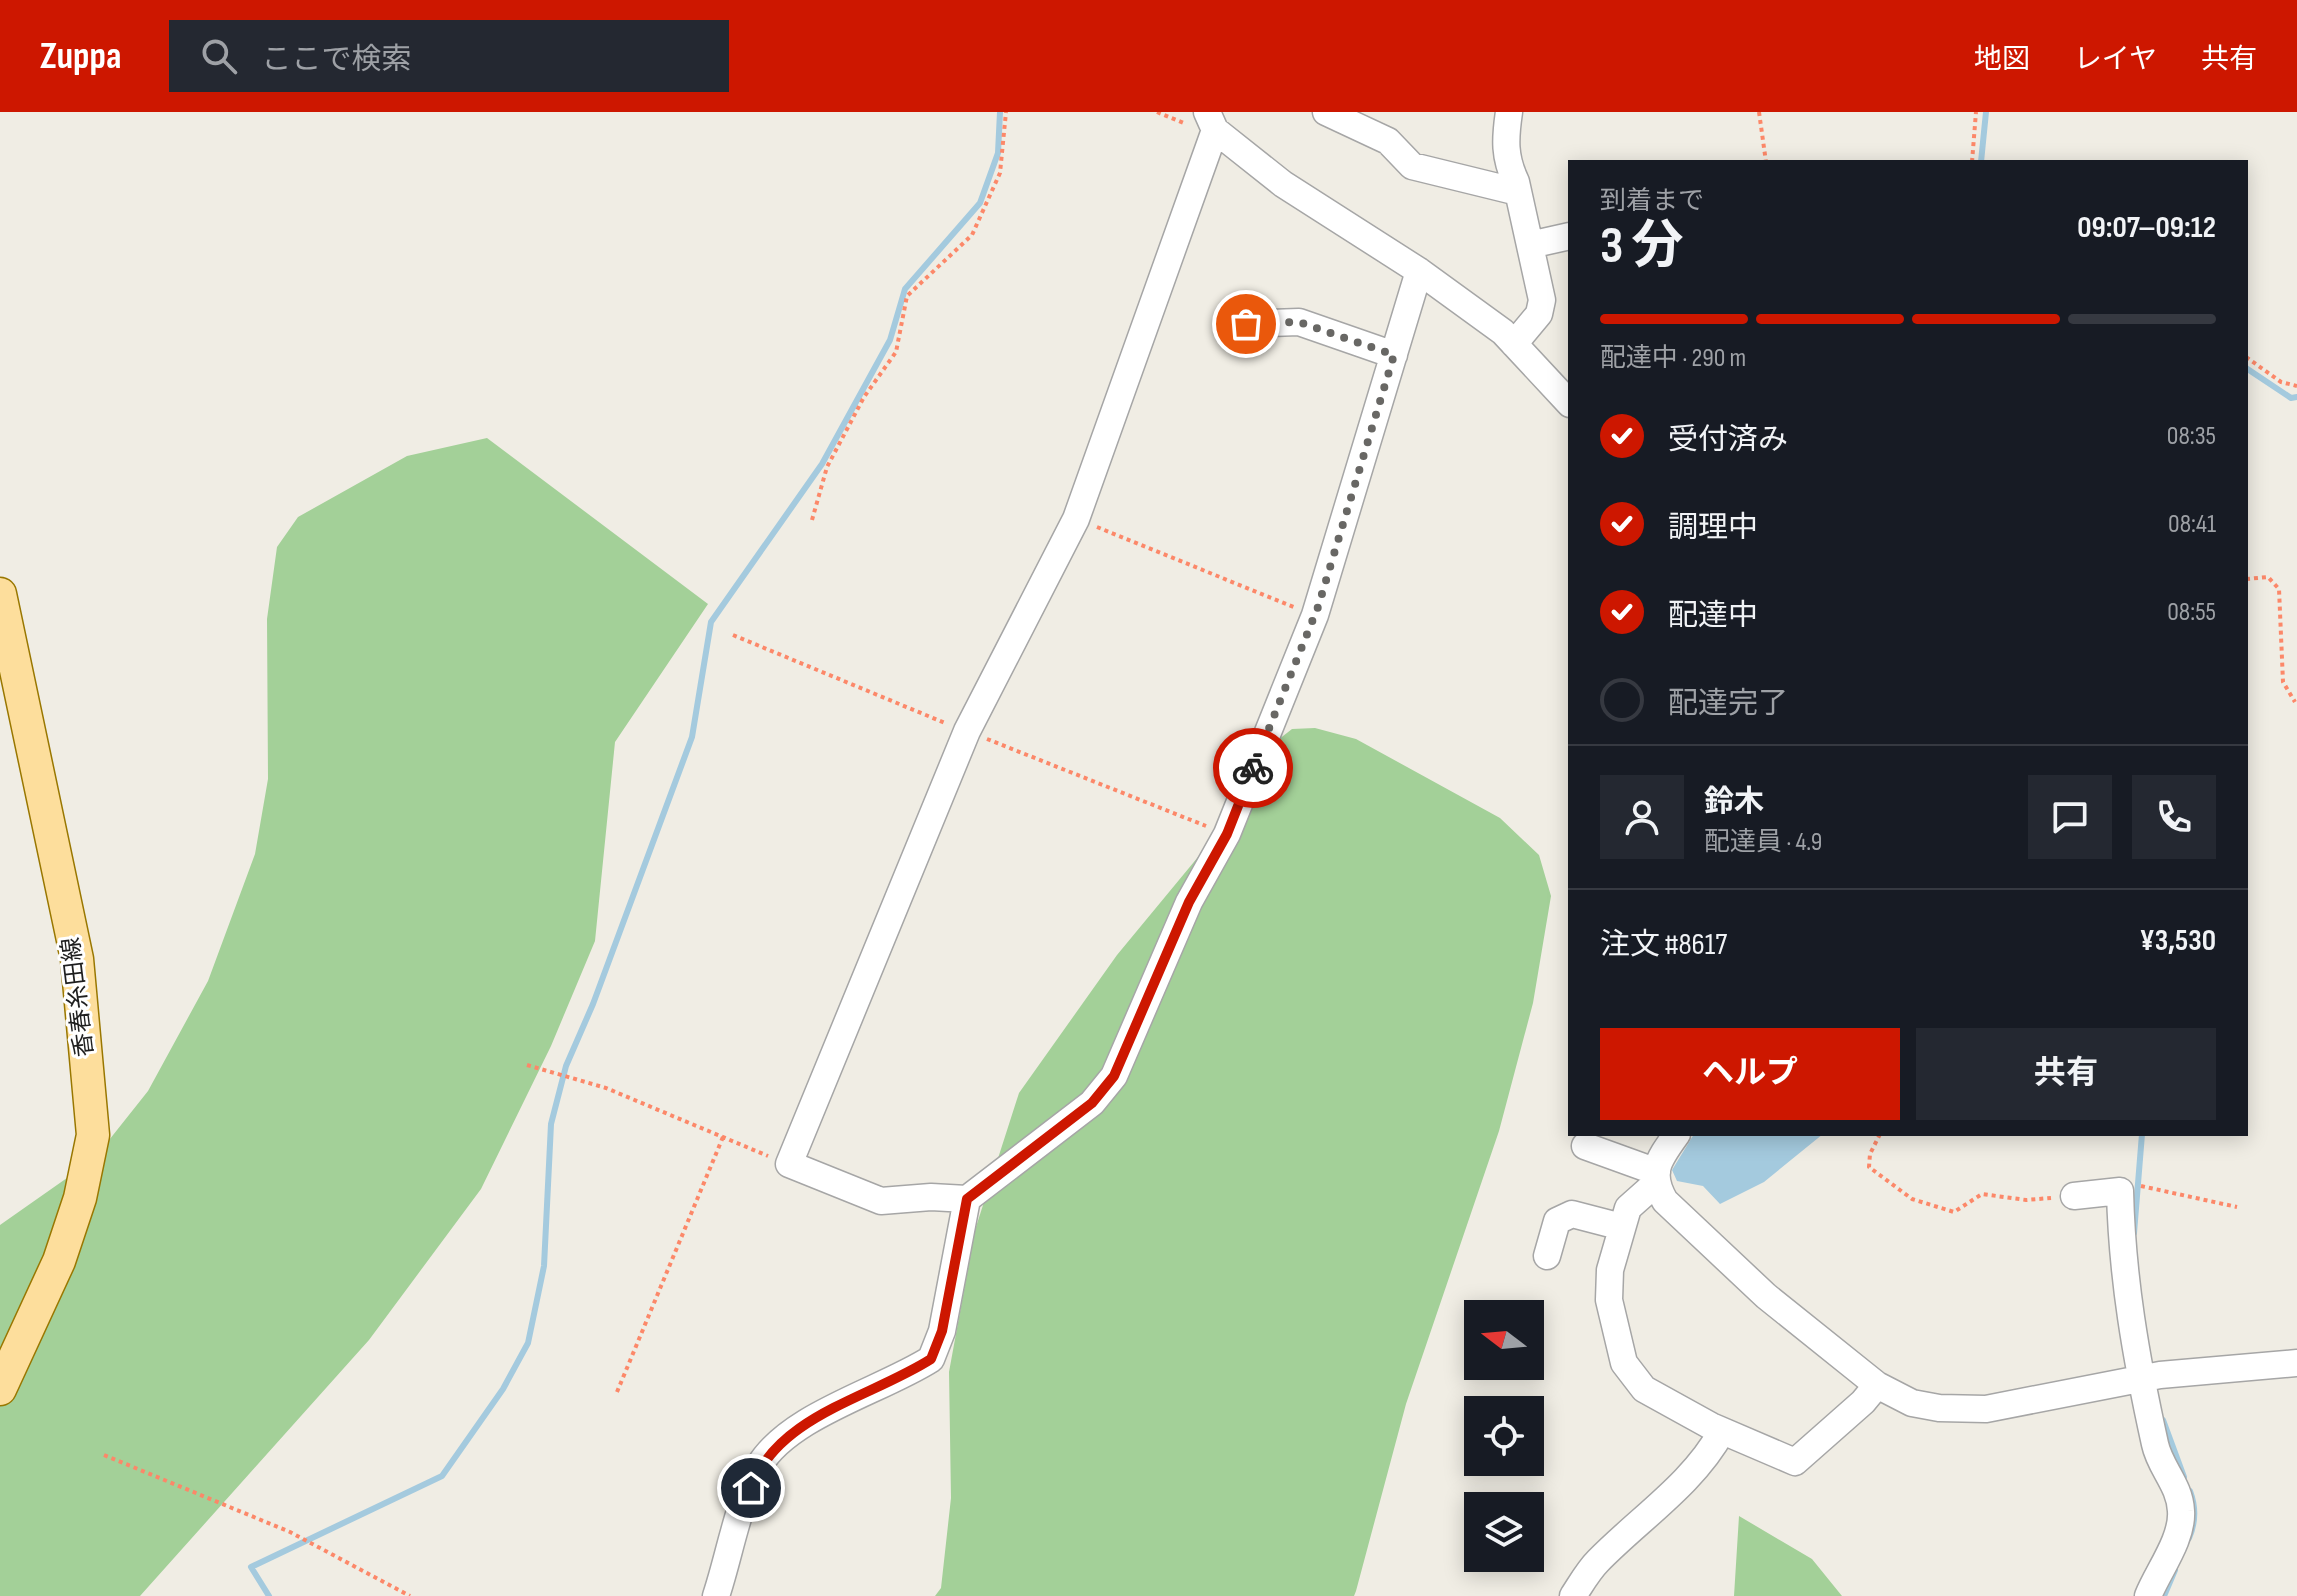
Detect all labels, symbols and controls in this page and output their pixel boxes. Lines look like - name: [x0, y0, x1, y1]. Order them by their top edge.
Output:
- search box: [169, 20, 729, 92]
- text: Zuppa: [40, 34, 121, 79]
- icon: search: [197, 34, 241, 78]
- text: ここで検索: [261, 42, 411, 78]
- text: 地図: [1974, 43, 2030, 76]
- text: レイヤ: [2074, 43, 2157, 76]
- text: 共有: [2201, 43, 2257, 76]
- text: 到着まで: [1600, 186, 1704, 217]
- text: 09:07–09:12: [2077, 210, 2216, 246]
- text: 3 分: [1600, 215, 1683, 278]
- pin: [1212, 290, 1280, 358]
- icon: bag: [1224, 302, 1268, 346]
- text: 配達中 · 290 m: [1600, 343, 1746, 374]
- icon: check: [1600, 414, 1644, 458]
- text: 08:35: [2167, 421, 2216, 452]
- text: 受付済み: [1668, 422, 1788, 458]
- icon: check: [1600, 502, 1644, 546]
- text: 08:41: [2168, 509, 2216, 540]
- text: 調理中: [1668, 510, 1758, 546]
- icon: check: [1600, 590, 1644, 634]
- text: 08:55: [2167, 597, 2216, 628]
- text: 配達中: [1668, 598, 1758, 634]
- text: 配達完了: [1668, 686, 1788, 722]
- courier: [1213, 728, 1293, 808]
- icon: bike: [1231, 746, 1275, 790]
- button: person: [1600, 775, 1684, 859]
- button: chat: [2028, 775, 2112, 859]
- button: phone: [2132, 775, 2216, 859]
- text: 鈴木: [1704, 784, 1764, 820]
- text: 配達員 · 4.9: [1704, 827, 1822, 858]
- text: ¥3,530: [2139, 923, 2216, 959]
- text: 注文 #8617: [1600, 927, 1727, 963]
- street label: 香春糸田線: [56, 936, 100, 1058]
- button: ヘルプ: [1600, 1028, 1900, 1120]
- button: 共有: [1916, 1028, 2216, 1120]
- north arrow: [1464, 1300, 1544, 1380]
- map controls: [1464, 1300, 1544, 1572]
- button: locate: [1464, 1396, 1544, 1476]
- pin: [717, 1454, 785, 1522]
- icon: home: [729, 1466, 773, 1510]
- button: layers: [1464, 1492, 1544, 1572]

